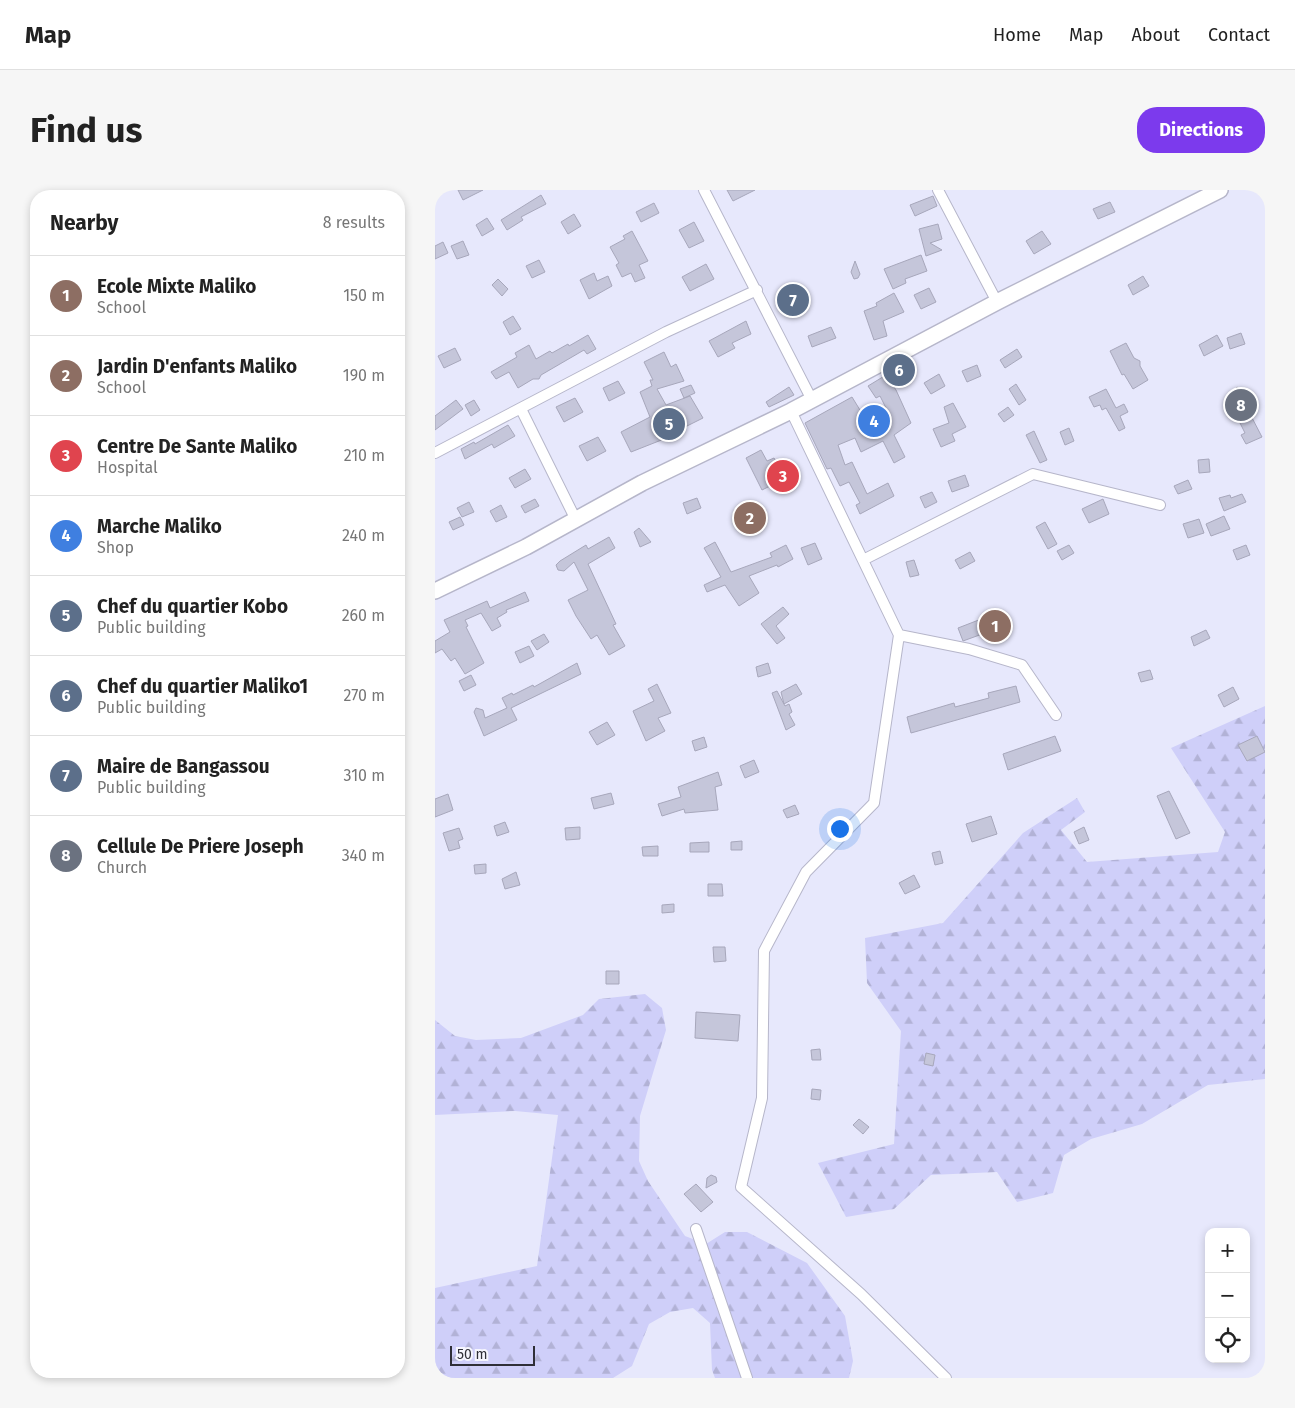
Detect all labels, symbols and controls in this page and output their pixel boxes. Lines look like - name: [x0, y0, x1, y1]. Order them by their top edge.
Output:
- text: Map: [25, 21, 71, 49]
- text: Home: [993, 24, 1041, 46]
- text: Map: [1069, 24, 1103, 46]
- text: About: [1131, 24, 1180, 46]
- text: Contact: [1208, 24, 1270, 46]
- button: Directions: [1137, 107, 1265, 153]
- text: Find us: [30, 109, 142, 151]
- text: Nearby: [50, 210, 118, 236]
- text: 8 results: [323, 213, 385, 232]
- text: Ecole Mixte Maliko: [97, 275, 256, 298]
- pin: 7: [777, 281, 809, 319]
- text: 1: [62, 286, 70, 305]
- text: 150 m: [343, 286, 385, 305]
- text: School: [97, 298, 146, 317]
- pin: 6: [883, 351, 915, 389]
- text: Jardin D'enfants Maliko: [97, 355, 297, 378]
- text: 2: [62, 366, 70, 385]
- text: 190 m: [343, 366, 385, 385]
- text: School: [97, 378, 146, 397]
- pin: 8: [1225, 386, 1257, 424]
- pin: 4: [858, 402, 890, 440]
- pin: 5: [653, 405, 685, 443]
- text: Centre De Sante Maliko: [97, 435, 297, 458]
- text: 3: [62, 446, 70, 465]
- text: 210 m: [344, 446, 385, 465]
- pin: 3: [767, 457, 799, 495]
- text: Hospital: [97, 458, 158, 477]
- pin: 2: [734, 499, 766, 537]
- text: Marche Maliko: [97, 515, 222, 538]
- text: 4: [61, 526, 71, 545]
- text: 240 m: [342, 526, 385, 545]
- text: Shop: [97, 538, 134, 557]
- text: Chef du quartier Kobo: [97, 595, 288, 618]
- text: 5: [62, 606, 70, 625]
- text: 260 m: [342, 606, 385, 625]
- pin: 1: [979, 607, 1011, 645]
- text: Public building: [97, 618, 205, 637]
- text: Chef du quartier Maliko1: [97, 675, 308, 698]
- text: 6: [61, 686, 71, 705]
- text: 270 m: [343, 686, 385, 705]
- text: Public building: [97, 698, 205, 717]
- text: Maire de Bangassou: [97, 755, 270, 778]
- text: 7: [62, 766, 70, 785]
- text: 310 m: [344, 766, 385, 785]
- text: Public building: [97, 778, 205, 797]
- your location: [827, 816, 853, 842]
- text: Cellule De Priere Joseph: [97, 835, 304, 858]
- text: 8: [61, 846, 71, 865]
- text: 340 m: [342, 846, 385, 865]
- text: Church: [97, 858, 147, 877]
- map controls: [1205, 1228, 1250, 1363]
- button: +: [1205, 1228, 1250, 1273]
- button: −: [1205, 1273, 1250, 1318]
- button: locate: [1205, 1318, 1250, 1363]
- scale bar: [450, 1343, 535, 1366]
- text: 50 m: [457, 1346, 488, 1363]

